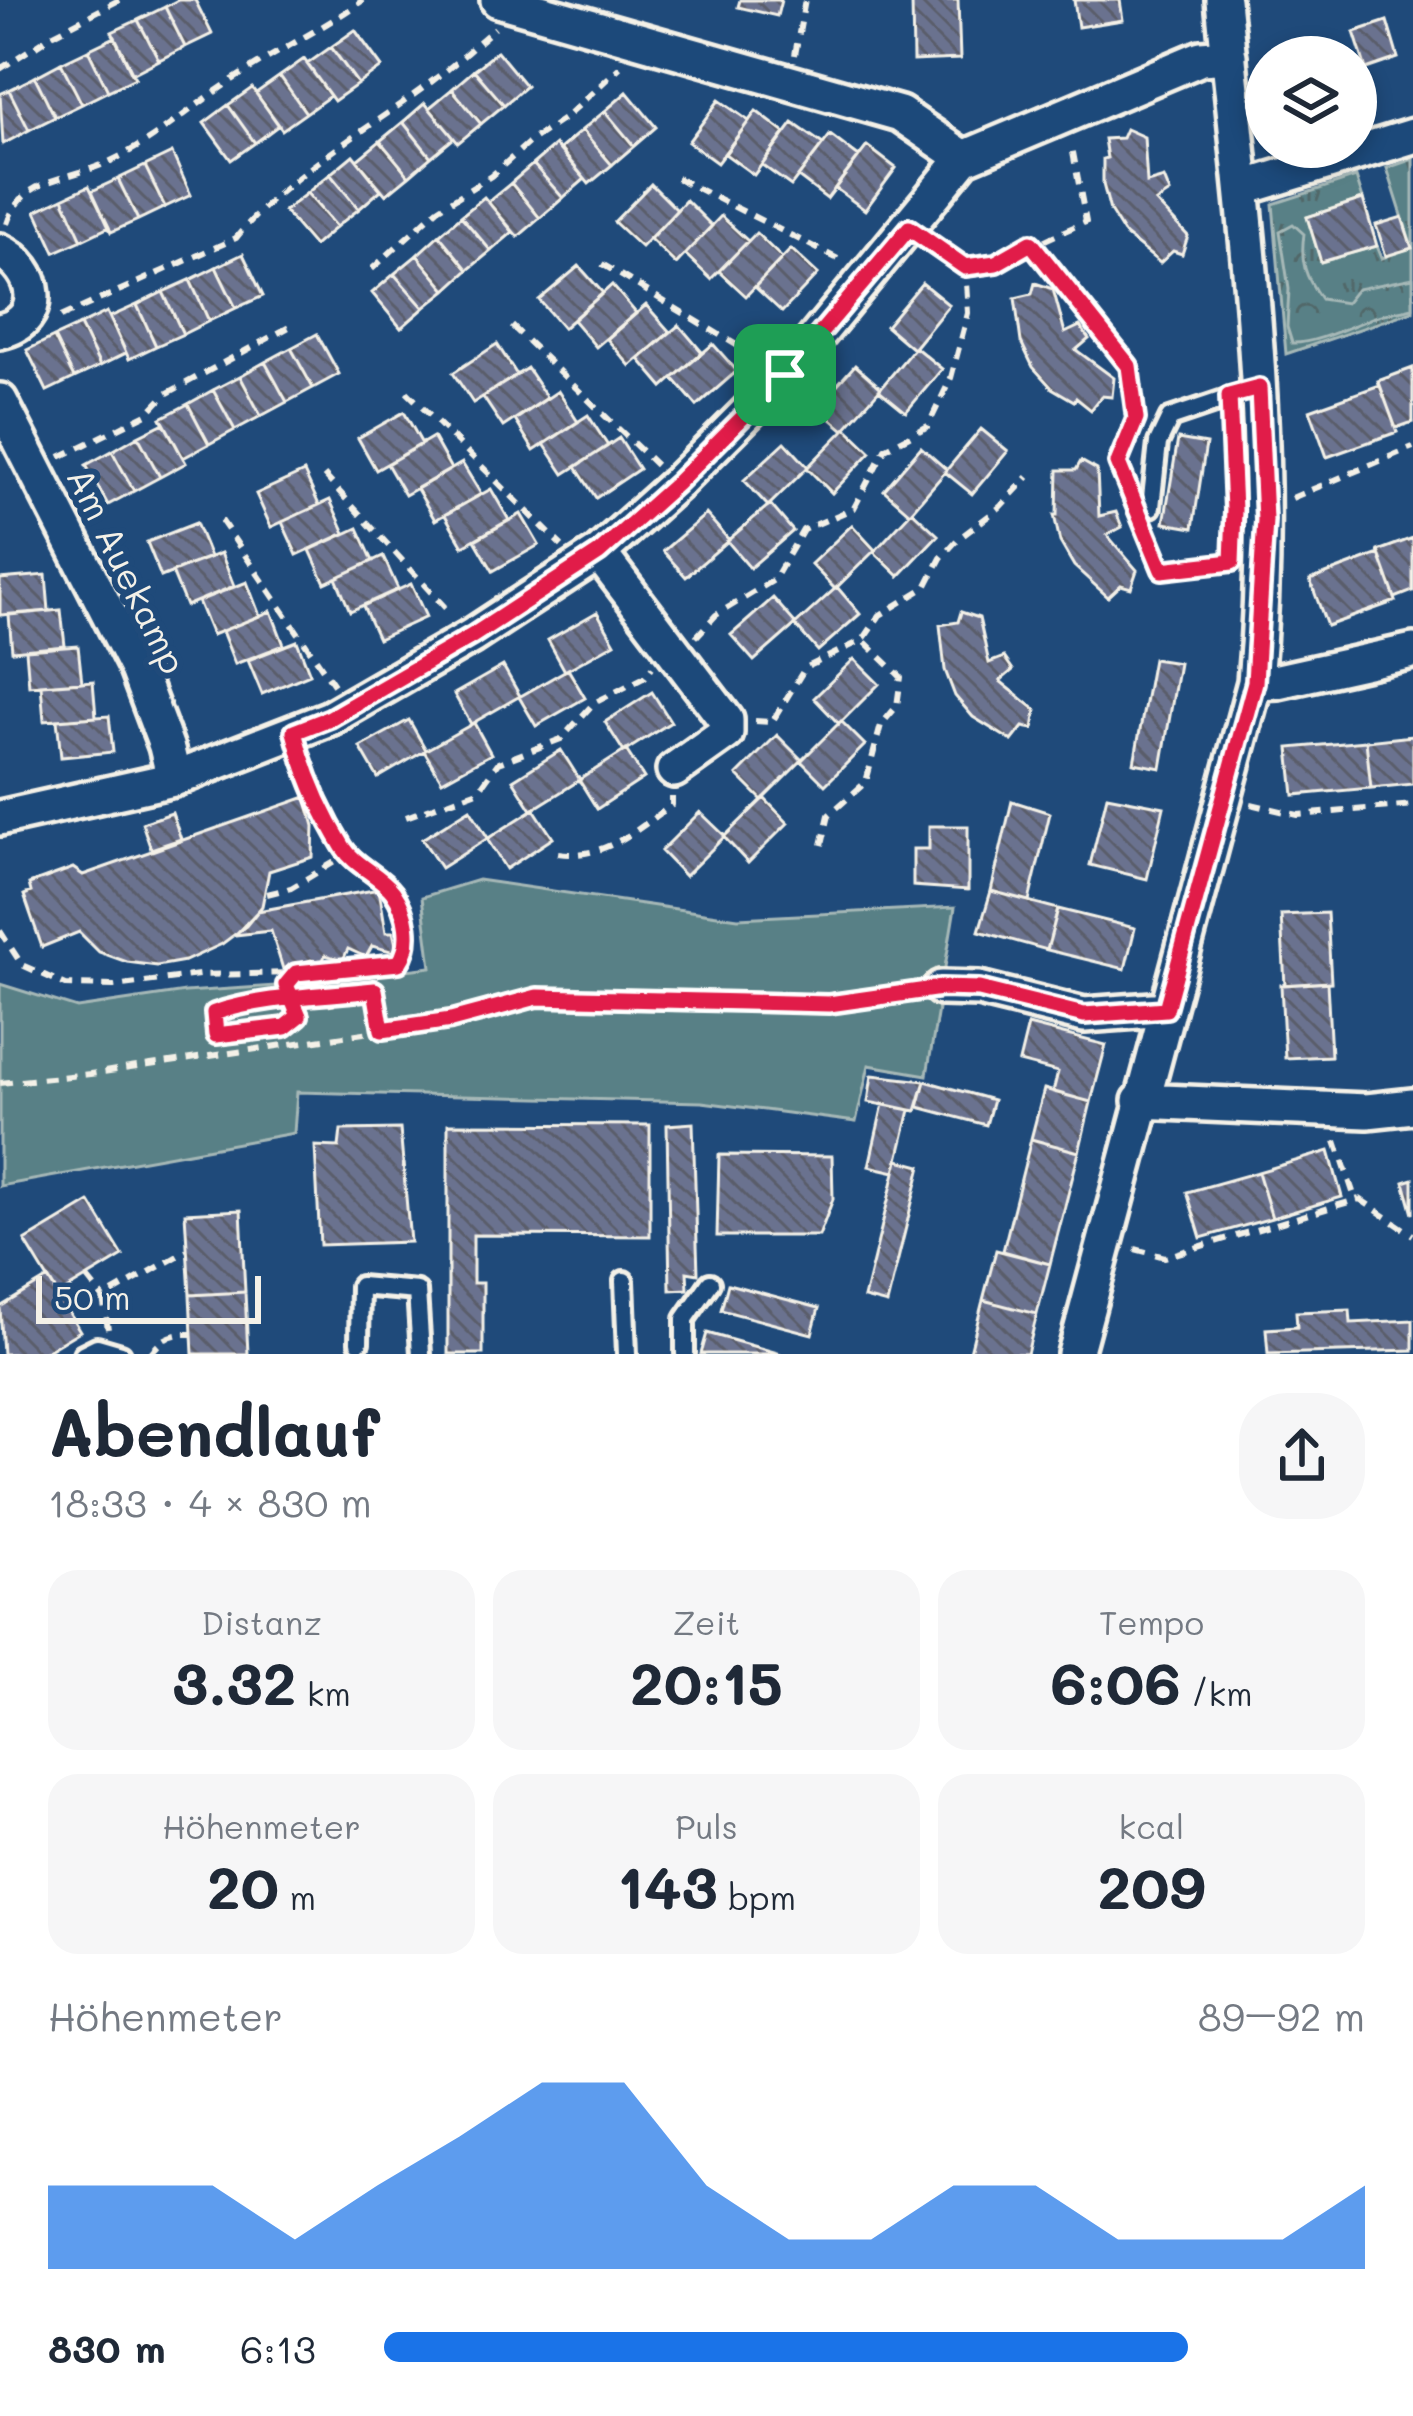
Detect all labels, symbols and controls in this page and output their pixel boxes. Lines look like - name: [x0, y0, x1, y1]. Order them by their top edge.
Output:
- map controls: [1245, 36, 1377, 168]
- button: layers: [1245, 36, 1377, 168]
- pin: [734, 324, 836, 426]
- icon: arrive: [752, 342, 818, 408]
- street label: Am Auekamp: [58, 459, 198, 681]
- scale bar: [36, 1270, 261, 1323]
- text: 50 m: [54, 1275, 130, 1318]
- text: Abendlauf: [48, 1388, 379, 1474]
- button: share: [1239, 1393, 1365, 1519]
- text: 18:33 · 4 × 830 m: [48, 1476, 372, 1527]
- text: Distanz: [201, 1600, 322, 1643]
- text: Zeit: [673, 1600, 740, 1643]
- text: Tempo: [1099, 1600, 1204, 1643]
- text: 3.32: [172, 1643, 296, 1721]
- text: 20:15: [630, 1643, 783, 1721]
- text: 6:06: [1051, 1643, 1181, 1721]
- text: km: [296, 1671, 351, 1714]
- text: /km: [1181, 1671, 1252, 1714]
- text: Höhenmeter: [162, 1804, 361, 1847]
- text: Puls: [675, 1804, 738, 1847]
- text: kcal: [1119, 1804, 1184, 1847]
- text: 20: [207, 1847, 279, 1925]
- text: 143: [617, 1847, 718, 1925]
- text: 209: [1097, 1847, 1206, 1925]
- text: m: [279, 1875, 316, 1918]
- text: bpm: [718, 1875, 796, 1918]
- text: Höhenmeter: [48, 1990, 283, 2041]
- text: 89–92 m: [1198, 1990, 1365, 2041]
- text: 830 m: [48, 2322, 166, 2373]
- text: 6:13: [240, 2322, 316, 2373]

